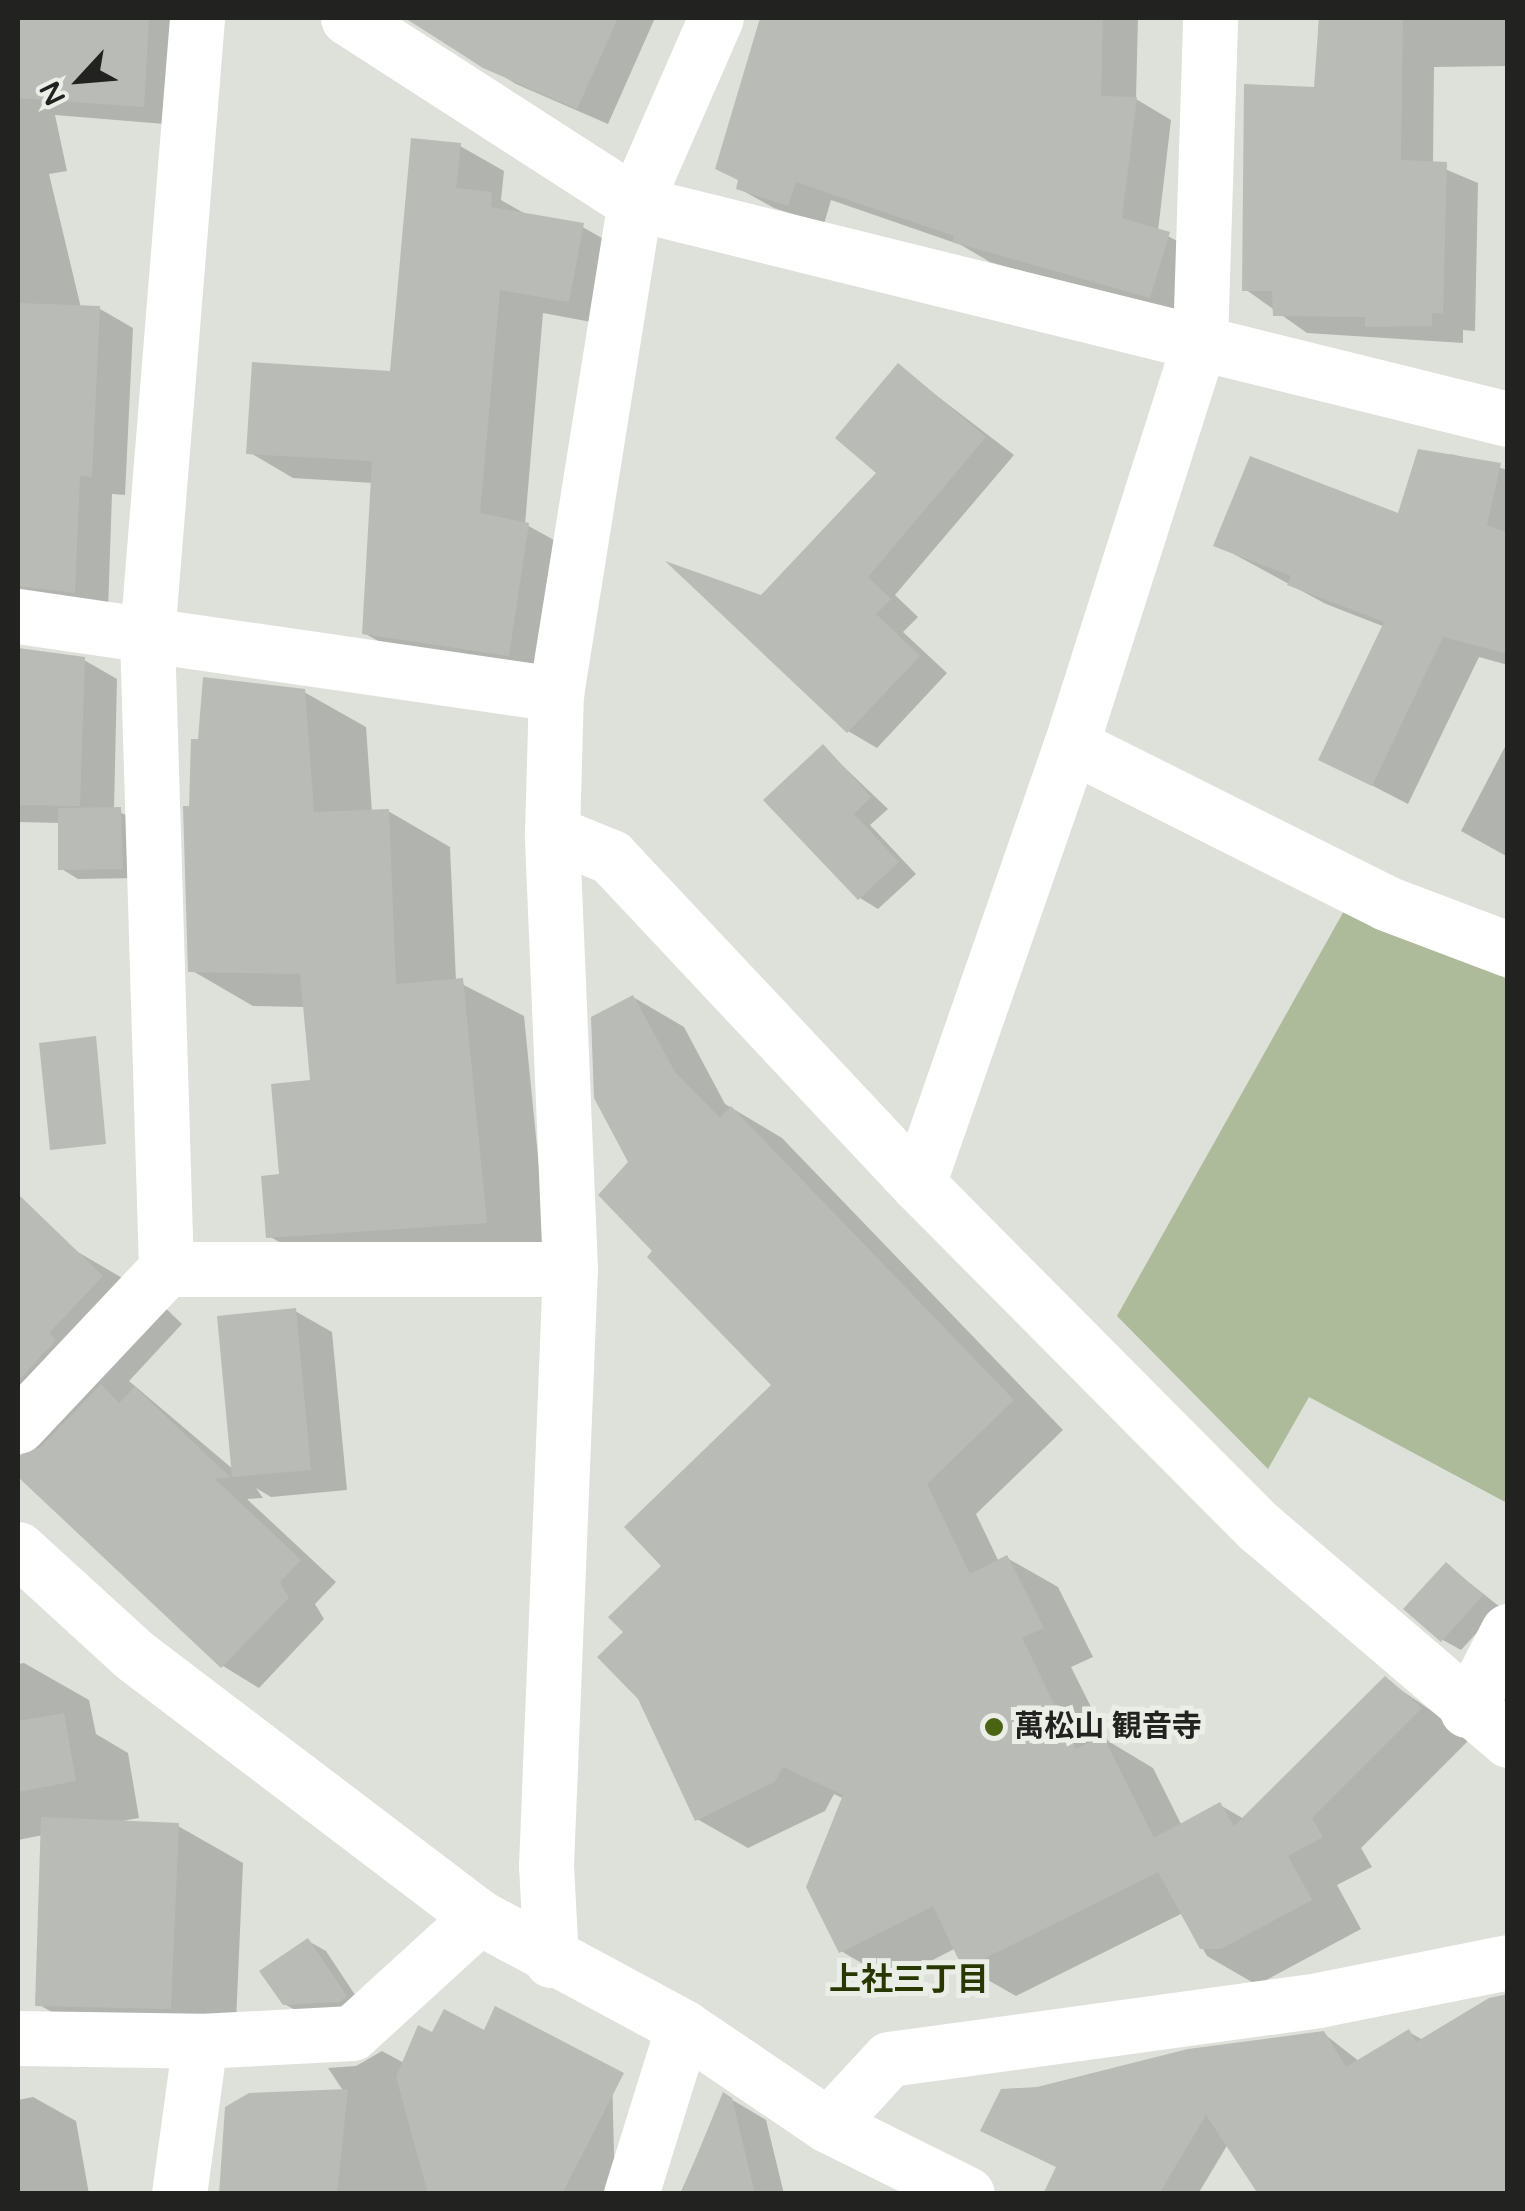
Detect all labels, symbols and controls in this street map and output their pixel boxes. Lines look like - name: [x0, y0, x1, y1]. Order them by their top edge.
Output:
- north arrow: [30, 30, 130, 130]
- text: N: [33, 76, 73, 111]
- place label: 萬松山 観音寺: [1014, 1709, 1202, 1745]
- marker: 萬松山 観音寺: [983, 1716, 1005, 1738]
- district label: 上社三丁目: [829, 1961, 989, 1999]

